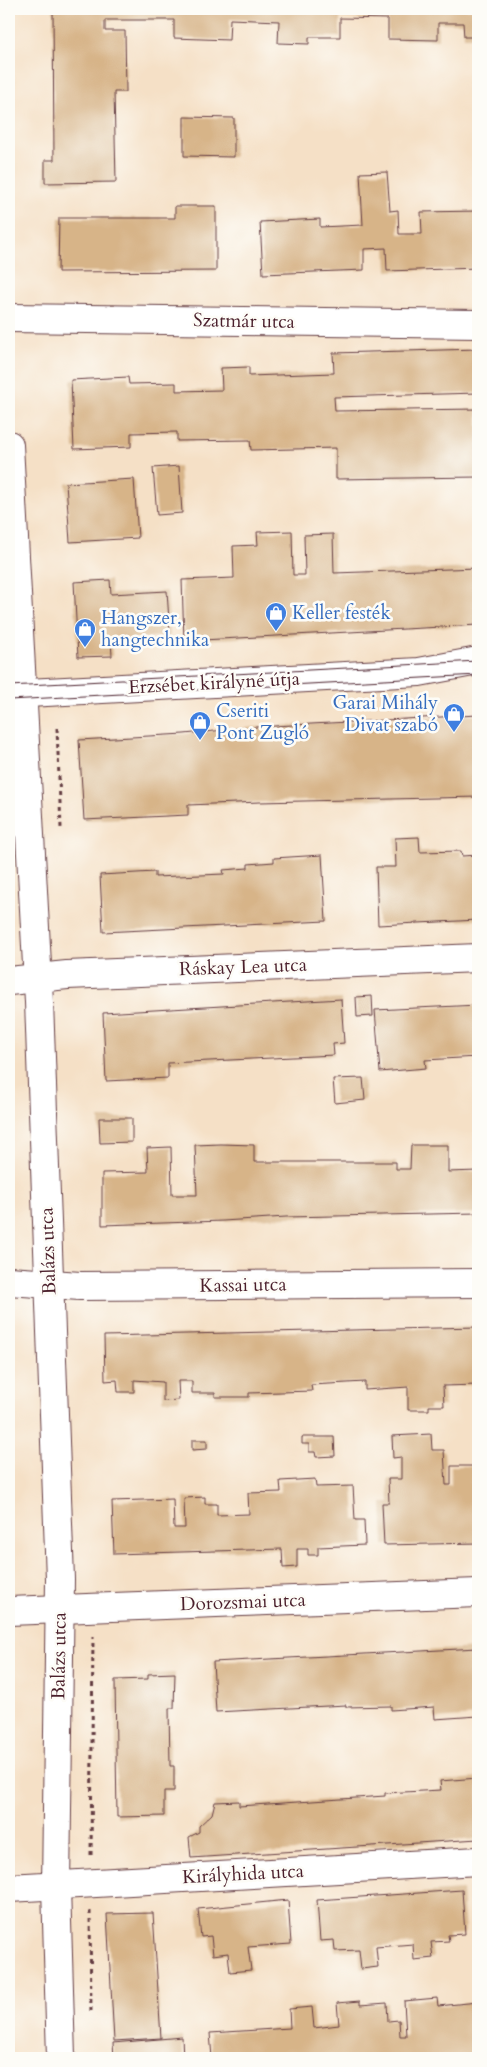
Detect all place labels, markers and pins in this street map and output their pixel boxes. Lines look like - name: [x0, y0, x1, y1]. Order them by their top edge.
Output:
- place label: Keller festék: [292, 600, 391, 626]
- shop icon: Keller festék: [264, 601, 288, 632]
- place label: Hangszer, hangtechnika: [101, 605, 209, 653]
- shop icon: Hangszer, hangtechnika: [73, 617, 97, 648]
- place label: Garai Mihály Divat szabó: [332, 690, 438, 738]
- place label: Cseriti Pont Zugló: [216, 698, 309, 746]
- shop icon: Garai Mihály Divat szabó: [442, 702, 466, 733]
- shop icon: Cseriti Pont Zugló: [188, 710, 212, 741]

